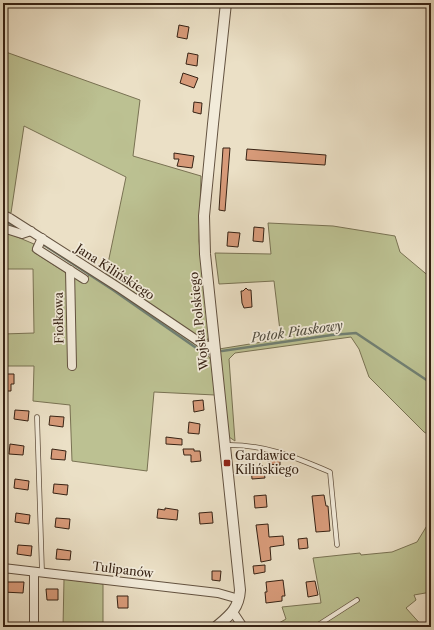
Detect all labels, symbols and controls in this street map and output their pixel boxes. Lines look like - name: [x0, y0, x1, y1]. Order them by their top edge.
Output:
- street label: Jana Kilińskiego: [71, 239, 158, 303]
- street label: Wojska Polskiego: [186, 271, 211, 372]
- street label: Fiołkowa: [51, 291, 66, 344]
- water label: Potok Piaskowy: [249, 317, 344, 346]
- place label: Gardawice Kilińskiego: [235, 448, 299, 477]
- marker: Gardawice Kilińskiego: [222, 458, 232, 468]
- street label: Tulipanów: [92, 558, 155, 581]

